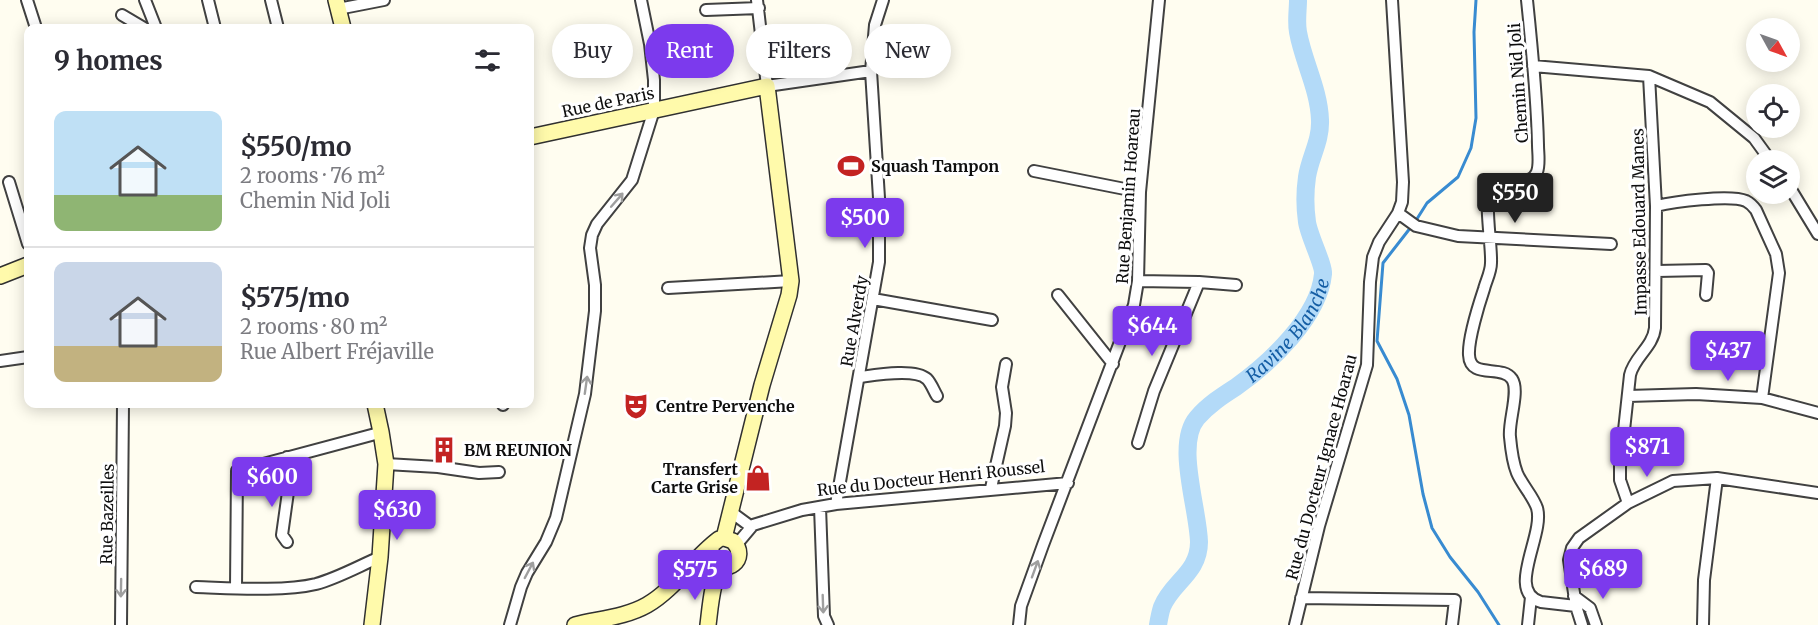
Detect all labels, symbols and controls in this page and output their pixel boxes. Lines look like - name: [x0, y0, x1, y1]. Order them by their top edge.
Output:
- north arrow: [1746, 18, 1800, 72]
- map controls: [1746, 18, 1800, 204]
- street label: Chemin Nid Joli: [1504, 22, 1532, 144]
- chip: Buy: [552, 24, 633, 78]
- chip: Rent: [645, 24, 734, 78]
- chip: Filters: [746, 24, 852, 78]
- chip: New: [864, 24, 951, 78]
- text: 9 homes: [54, 44, 163, 77]
- icon: filters: [471, 44, 504, 77]
- street label: Rue de Paris: [560, 82, 656, 122]
- button: locate: [1746, 84, 1800, 138]
- street label: Rue Benjamin Hoareau: [1112, 108, 1144, 284]
- street label: Impasse Edouard Manes: [1627, 128, 1651, 316]
- text: $550/mo: [240, 130, 352, 163]
- icon: home: [102, 135, 174, 207]
- button: layers: [1746, 150, 1800, 204]
- sports icon: Squash Tampon: [836, 151, 866, 181]
- place label: Squash Tampon: [871, 156, 999, 176]
- text: 2 rooms · 76 m²: [240, 163, 385, 188]
- pin: $550: [1479, 173, 1551, 224]
- text: $550: [1491, 180, 1539, 205]
- text: Chemin Nid Joli: [240, 188, 390, 213]
- one-way arrow: [611, 192, 624, 208]
- pin: $500: [829, 198, 901, 249]
- text: $500: [840, 205, 890, 230]
- street label: Rue Alverdy: [836, 273, 872, 368]
- water label: Ravine Blanche: [1241, 276, 1334, 387]
- text: $575/mo: [240, 281, 349, 314]
- icon: home: [102, 286, 174, 358]
- pin: $644: [1116, 306, 1188, 357]
- text: $644: [1127, 313, 1177, 338]
- text: 2 rooms · 80 m²: [240, 314, 387, 339]
- pin: $437: [1692, 331, 1764, 382]
- text: $437: [1704, 338, 1752, 363]
- text: Rue Albert Fréjaville: [240, 339, 434, 364]
- street label: Rue du Docteur Ignace Hoarau: [1281, 352, 1361, 582]
- one-way arrow: [580, 376, 591, 395]
- theatre icon: Centre Pervenche: [621, 391, 651, 421]
- place label: Centre Pervenche: [656, 396, 795, 416]
- pin: $871: [1611, 427, 1683, 478]
- text: $871: [1624, 434, 1670, 459]
- building icon: BM REUNION: [429, 435, 459, 465]
- place label: BM REUNION: [464, 440, 572, 460]
- street label: Rue du Docteur Henri Roussel: [816, 456, 1046, 500]
- pin: $600: [236, 457, 308, 508]
- place label: Transfert Carte Grise: [651, 459, 739, 497]
- street label: Rue Bazeilles: [96, 463, 118, 565]
- shop icon: Transfert Carte Grise: [743, 463, 773, 493]
- text: $600: [246, 464, 298, 489]
- pin: $630: [361, 490, 433, 541]
- text: $630: [373, 497, 421, 522]
- pin: $689: [1567, 549, 1639, 600]
- pin: $575: [659, 550, 731, 601]
- text: $689: [1578, 556, 1628, 581]
- text: $575: [672, 557, 718, 582]
- one-way arrow: [1030, 560, 1041, 579]
- one-way arrow: [523, 562, 535, 579]
- one-way arrow: [115, 577, 127, 597]
- one-way arrow: [818, 593, 829, 613]

